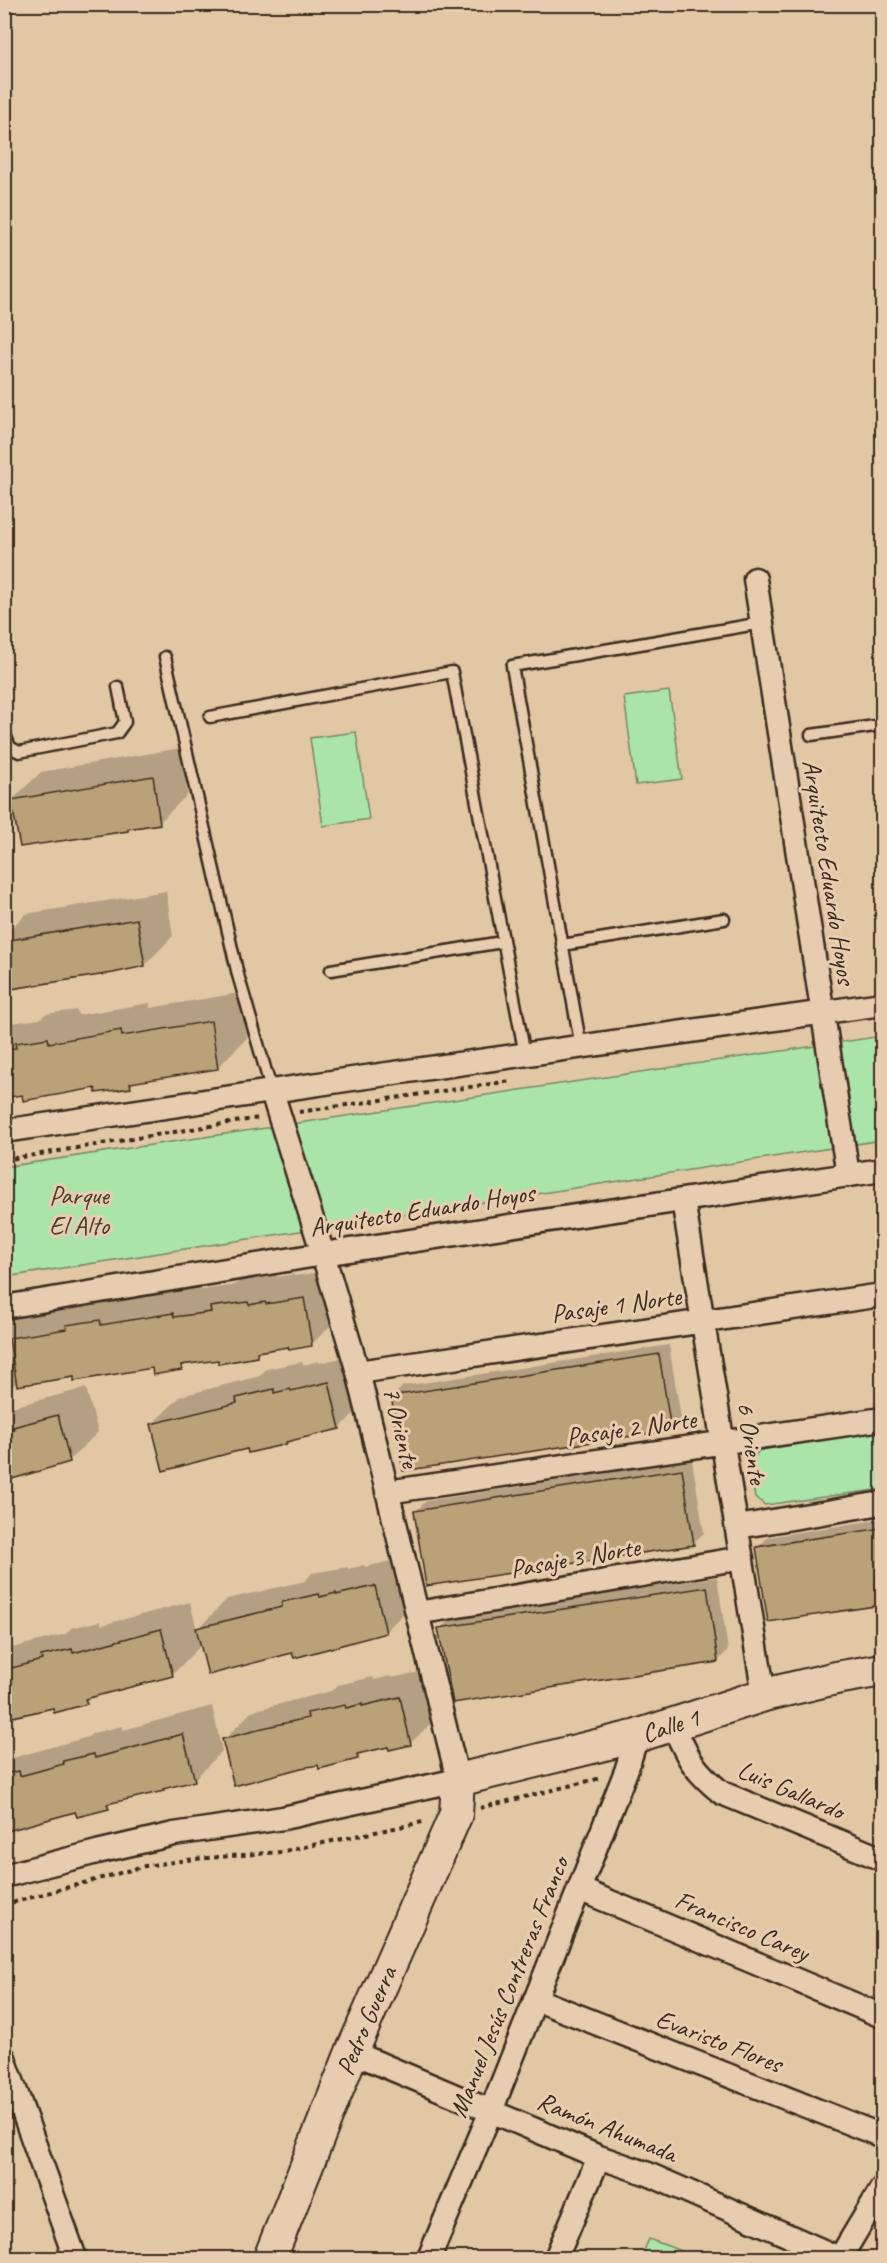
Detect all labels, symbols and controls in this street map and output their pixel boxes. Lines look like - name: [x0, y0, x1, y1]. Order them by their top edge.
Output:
- street label: Arquitecto Eduardo Hoyos: [795, 757, 863, 989]
- street label: Arquitecto Eduardo Hoyos: [307, 1176, 539, 1244]
- park label: Parque El Alto: [49, 1179, 111, 1242]
- street label: Pasaje 1 Norte: [549, 1279, 685, 1330]
- street label: 7 Oriente: [375, 1383, 427, 1472]
- street label: 6 Oriente: [729, 1400, 775, 1488]
- street label: Pasaje 2 Norte: [564, 1402, 700, 1453]
- street label: Pasaje 3 Norte: [508, 1530, 644, 1586]
- street label: Calle 1: [637, 1700, 705, 1750]
- street label: Luis Gallardo: [733, 1753, 852, 1828]
- street label: Manuel Jesús Contreras Franco: [442, 1849, 577, 2122]
- street label: Francisco Carey: [670, 1883, 816, 1970]
- street label: Pedro Guerra: [328, 1960, 405, 2080]
- street label: Evaristo Flores: [651, 2002, 789, 2081]
- street label: Ramón Ahumada: [533, 2084, 684, 2171]

